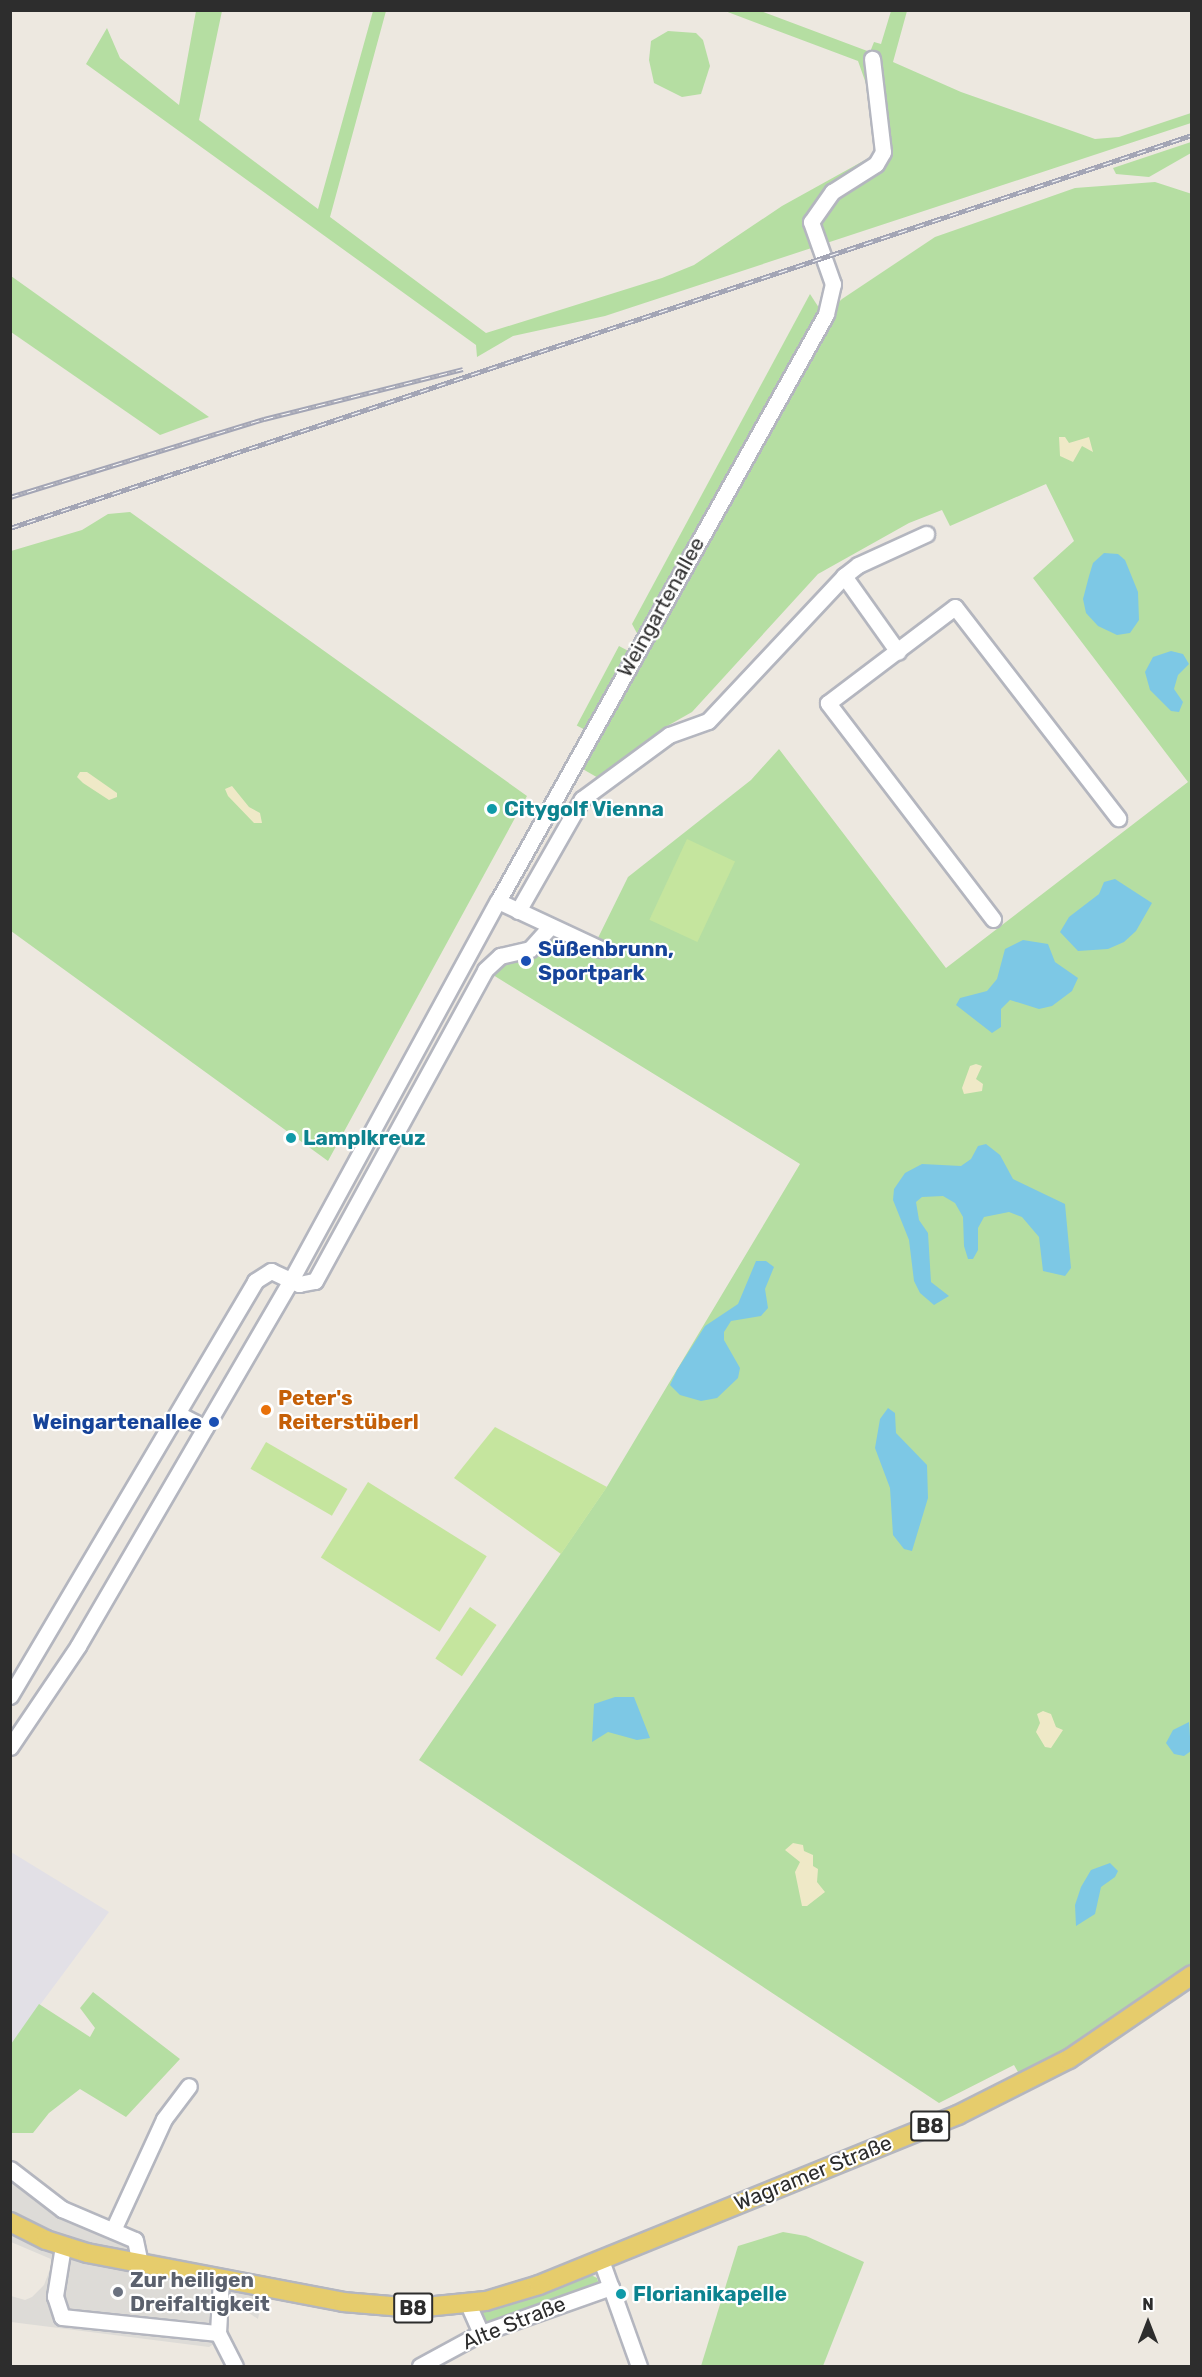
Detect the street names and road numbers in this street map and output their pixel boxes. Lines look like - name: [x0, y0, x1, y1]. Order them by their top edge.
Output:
- street label: Weingartenallee: [612, 533, 710, 681]
- road number: B8: [909, 2109, 951, 2143]
- street label: Wagramer Straße: [730, 2130, 896, 2216]
- road number: B8: [392, 2291, 434, 2325]
- street label: Alte Straße: [459, 2291, 569, 2355]

